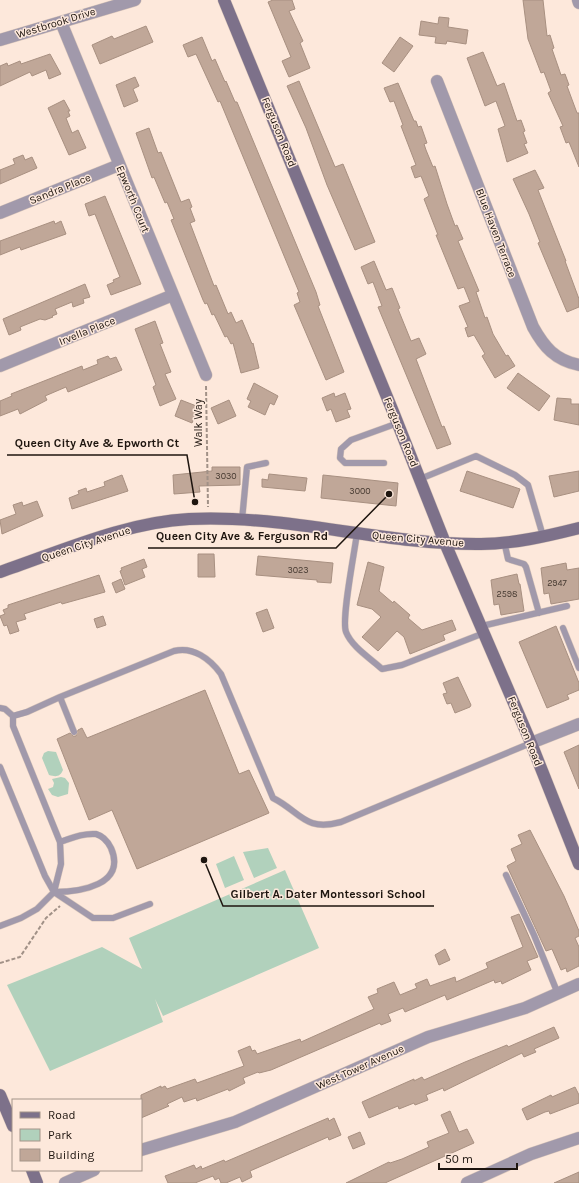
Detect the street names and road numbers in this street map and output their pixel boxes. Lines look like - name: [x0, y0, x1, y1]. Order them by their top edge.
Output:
- street label: Westbrook Drive: [15, 5, 97, 41]
- street label: Ferguson Road: [259, 95, 299, 169]
- street label: Epworth Court: [114, 163, 152, 235]
- street label: Sandra Place: [27, 171, 93, 207]
- street label: Blue Haven Terrace: [473, 187, 519, 280]
- street label: Irvella Place: [57, 314, 117, 348]
- street label: Ferguson Road: [381, 395, 421, 469]
- street label: Walk Way: [192, 399, 205, 447]
- street label: Queen City Avenue: [40, 523, 132, 564]
- street label: Queen City Avenue: [371, 528, 465, 550]
- street label: Ferguson Road: [505, 694, 545, 768]
- street label: West Tower Avenue: [314, 1042, 406, 1092]

